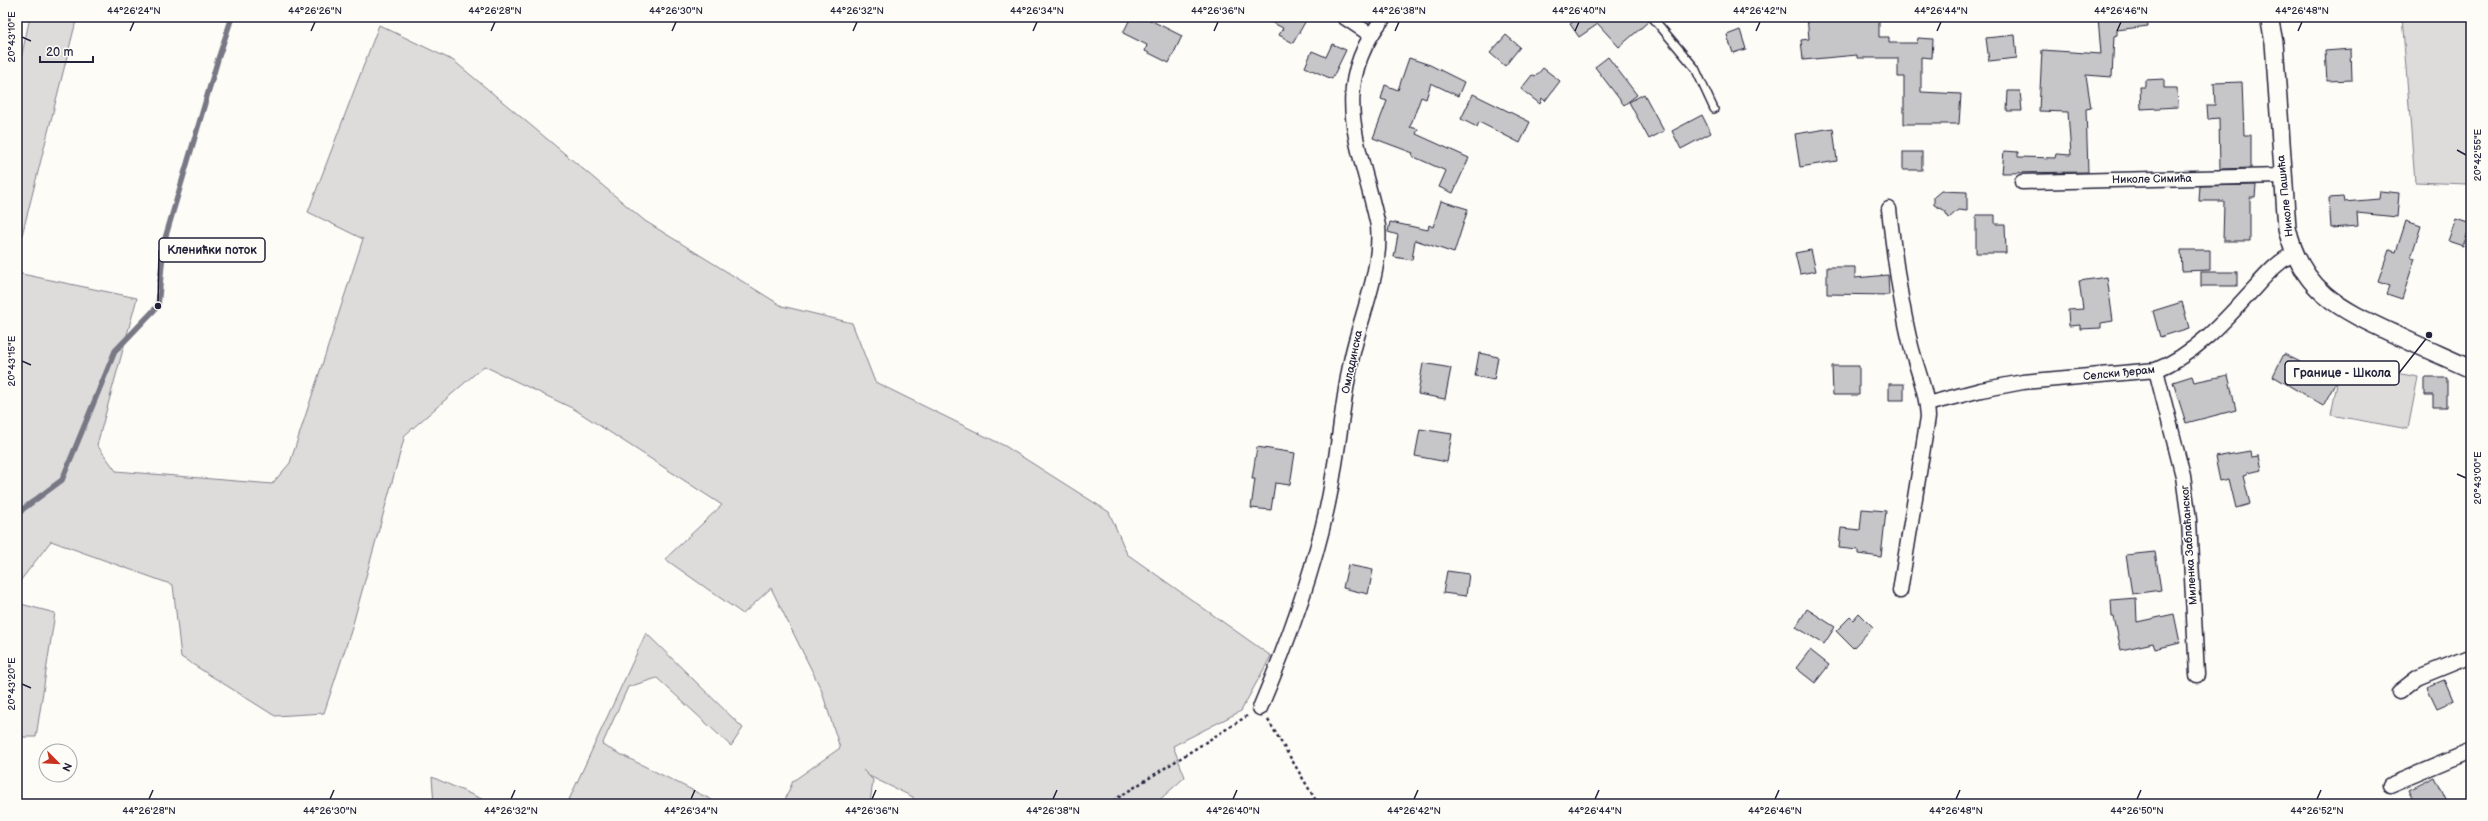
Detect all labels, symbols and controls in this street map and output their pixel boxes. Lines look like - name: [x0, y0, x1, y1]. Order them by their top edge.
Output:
- text: 44°26'24"N: [107, 5, 161, 17]
- text: 44°26'26"N: [288, 5, 342, 17]
- text: 44°26'28"N: [468, 5, 522, 17]
- text: 44°26'30"N: [649, 5, 703, 17]
- text: 44°26'32"N: [830, 5, 884, 17]
- text: 44°26'34"N: [1010, 5, 1064, 17]
- text: 44°26'36"N: [1191, 5, 1245, 17]
- text: 44°26'38"N: [1372, 5, 1426, 17]
- text: 44°26'40"N: [1552, 5, 1606, 17]
- text: 44°26'42"N: [1733, 5, 1787, 17]
- text: 44°26'44"N: [1914, 5, 1968, 17]
- text: 44°26'46"N: [2094, 5, 2148, 17]
- text: 44°26'48"N: [2275, 5, 2329, 17]
- text: 20°43'10"E: [6, 11, 18, 62]
- scale bar: [40, 38, 93, 64]
- text: 20 m: [46, 45, 73, 60]
- text: 20°42'55"E: [2472, 128, 2484, 181]
- street label: Николе Пашића: [2274, 154, 2296, 238]
- street label: Николе Симића: [2112, 172, 2193, 186]
- callout: Кленићки поток: [159, 238, 265, 262]
- text: Кленићки поток: [167, 243, 257, 258]
- street label: Омладинска: [1339, 329, 1365, 395]
- text: 20°43'15"E: [6, 335, 18, 386]
- callout: Границе - Школа: [2285, 361, 2399, 385]
- street label: Селски ђерам: [2082, 363, 2156, 383]
- text: Границе - Школа: [2293, 366, 2392, 381]
- text: 20°43'00"E: [2472, 451, 2484, 504]
- street label: Миленка Заблаћанског: [2178, 484, 2200, 605]
- text: 20°43'20"E: [6, 657, 18, 710]
- north arrow: [38, 743, 78, 783]
- text: N: [59, 760, 74, 773]
- text: 44°26'28"N: [122, 805, 176, 817]
- text: 44°26'30"N: [303, 805, 357, 817]
- text: 44°26'32"N: [484, 805, 538, 817]
- text: 44°26'34"N: [664, 805, 718, 817]
- text: 44°26'36"N: [845, 805, 899, 817]
- text: 44°26'38"N: [1026, 805, 1080, 817]
- text: 44°26'40"N: [1206, 805, 1260, 817]
- text: 44°26'42"N: [1387, 805, 1441, 817]
- text: 44°26'44"N: [1568, 805, 1622, 817]
- text: 44°26'46"N: [1748, 805, 1802, 817]
- text: 44°26'48"N: [1929, 805, 1983, 817]
- text: 44°26'50"N: [2110, 805, 2164, 817]
- text: 44°26'52"N: [2290, 805, 2344, 817]

